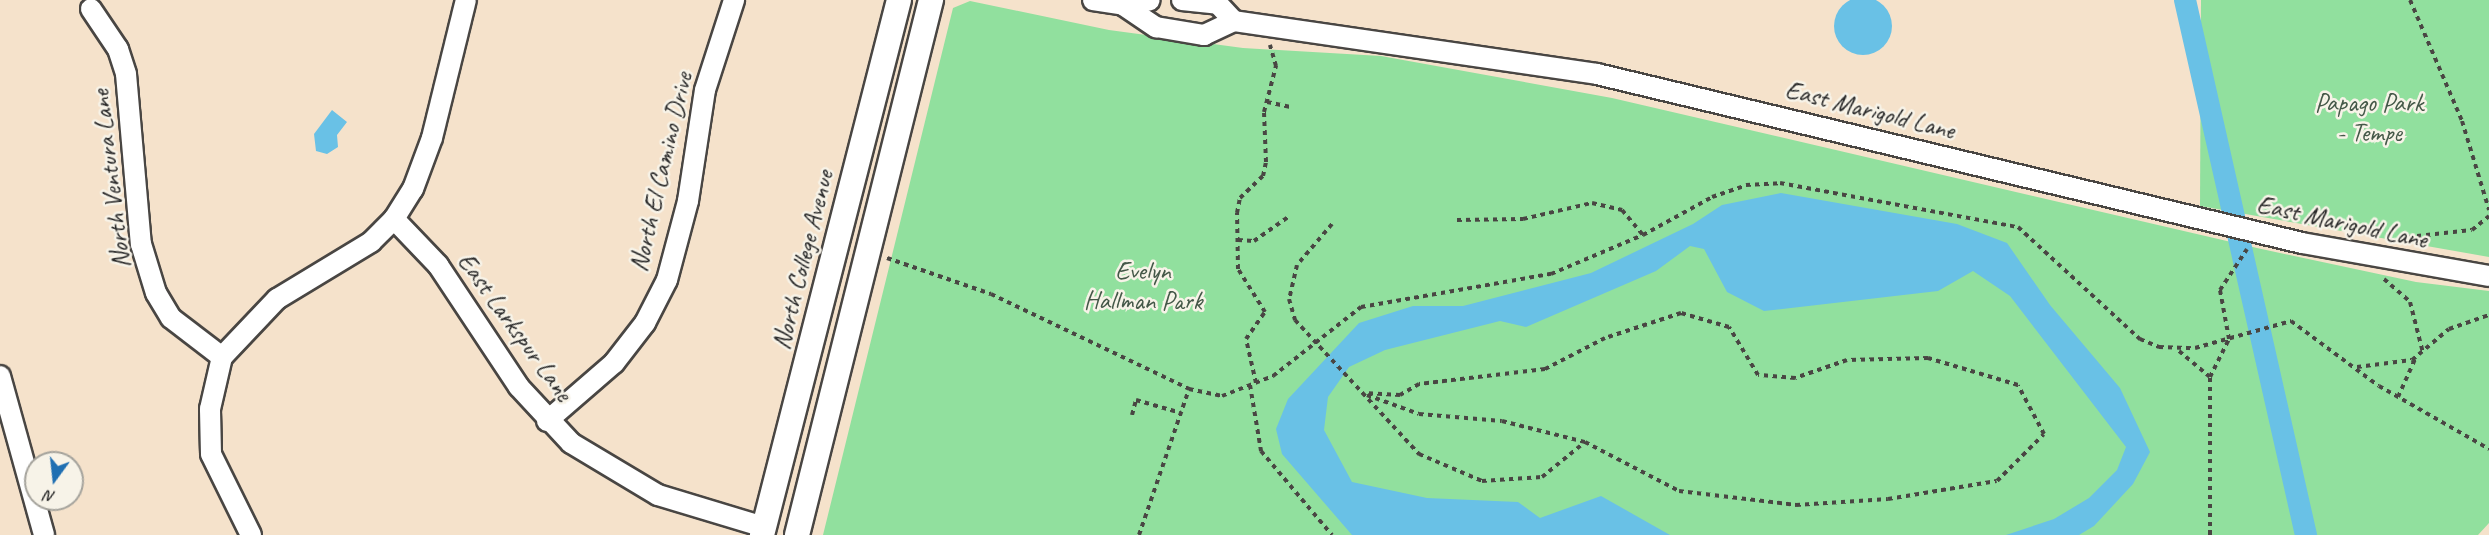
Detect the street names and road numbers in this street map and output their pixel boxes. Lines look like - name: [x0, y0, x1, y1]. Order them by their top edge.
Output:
- street label: North El Camino Drive: [623, 70, 699, 274]
- street label: East Marigold Lane: [1781, 74, 1959, 146]
- street label: North Ventura Lane: [85, 88, 137, 270]
- street label: North College Avenue: [766, 167, 840, 353]
- street label: East Marigold Lane: [2253, 189, 2431, 255]
- street label: East Larkspur Lane: [450, 246, 580, 408]

